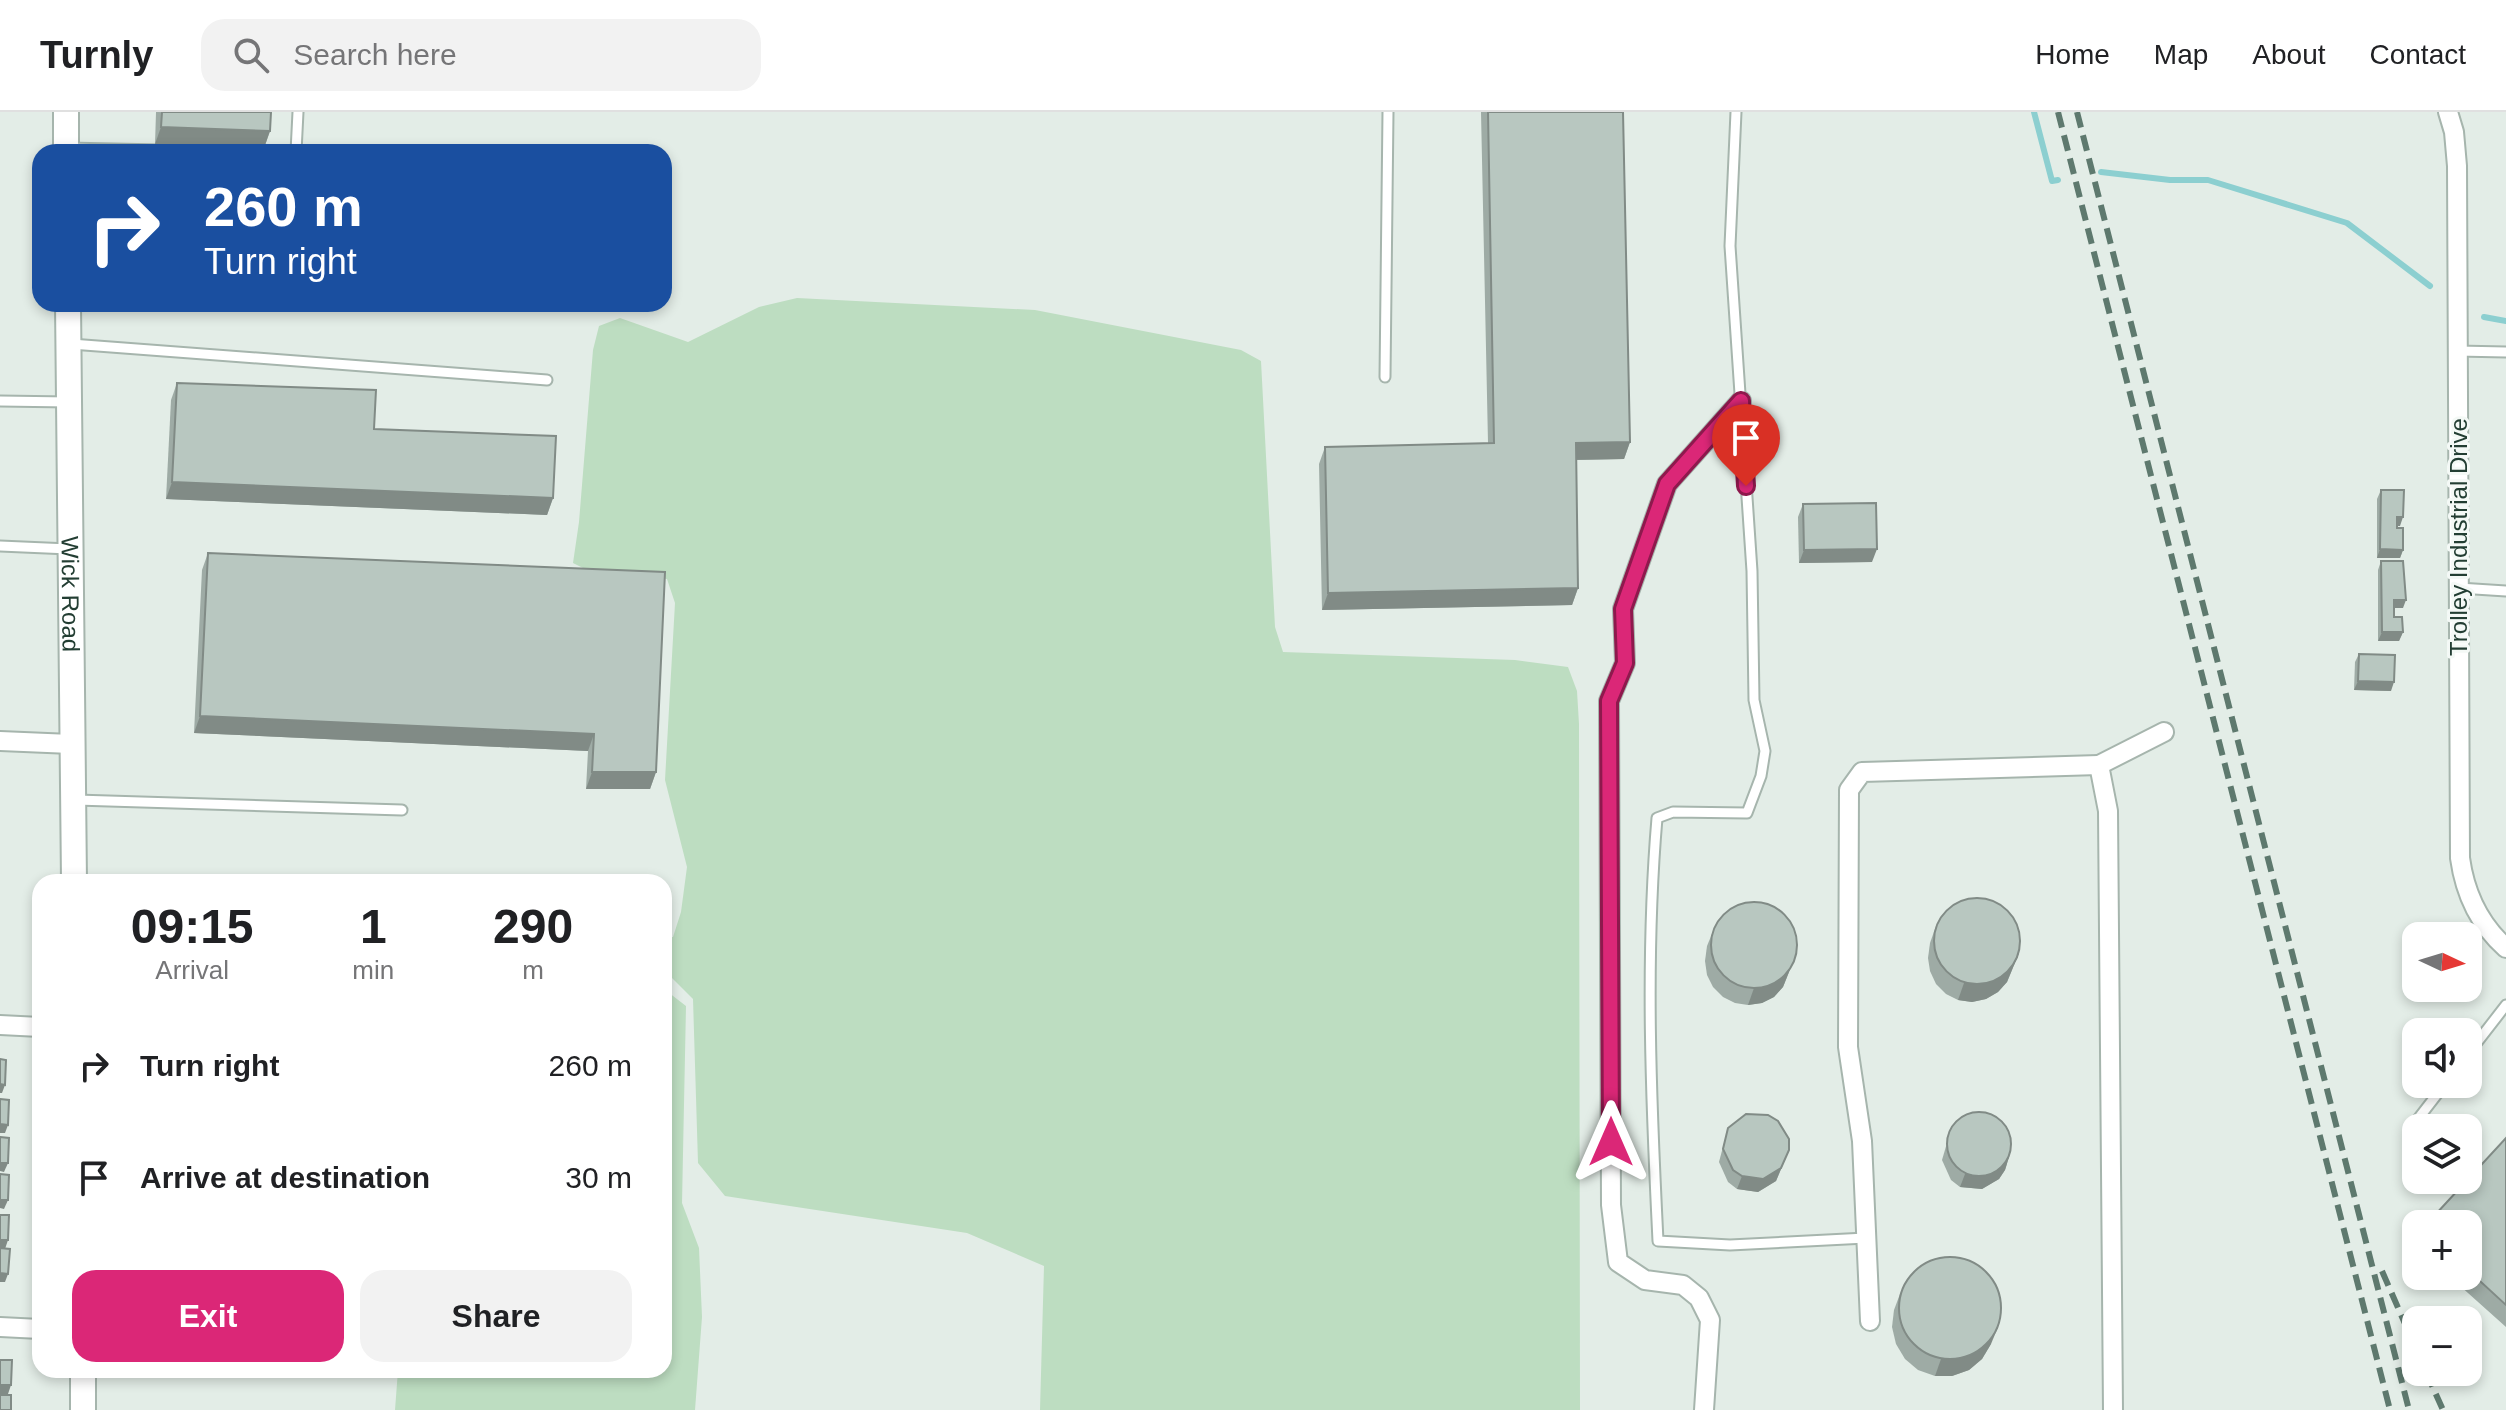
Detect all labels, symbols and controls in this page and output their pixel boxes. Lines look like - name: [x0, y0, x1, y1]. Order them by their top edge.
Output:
- search box: [201, 19, 761, 91]
- icon: search: [229, 33, 273, 77]
- text: Turnly: [40, 34, 153, 76]
- text: Search here: [293, 38, 457, 71]
- text: Home: [2035, 39, 2110, 70]
- text: Map: [2154, 39, 2208, 70]
- text: About: [2252, 39, 2326, 70]
- text: Contact: [2370, 39, 2466, 70]
- text: 260 m: [204, 175, 363, 238]
- icon: right: [72, 176, 176, 280]
- text: Turn right: [204, 241, 357, 282]
- pin: [1712, 404, 1780, 486]
- icon: arrive: [1724, 416, 1768, 460]
- street label: Trolley Industrial Drive: [2445, 418, 2472, 656]
- street label: Wick Road: [57, 536, 85, 652]
- text: 09:15: [131, 900, 254, 953]
- text: 1: [360, 900, 387, 953]
- text: 290: [493, 900, 573, 953]
- north arrow: [2402, 922, 2482, 1002]
- map controls: [2402, 922, 2482, 1386]
- text: Arrival: [155, 955, 229, 985]
- text: min: [352, 955, 394, 985]
- text: m: [522, 955, 544, 985]
- button: sound: [2402, 1018, 2482, 1098]
- icon: right: [72, 1044, 116, 1088]
- text: Turn right: [140, 1049, 279, 1082]
- text: 260 m: [549, 1049, 632, 1082]
- position arrow: [1569, 1100, 1653, 1184]
- button: layers: [2402, 1114, 2482, 1194]
- icon: arrive: [72, 1156, 116, 1200]
- text: Arrive at destination: [140, 1161, 430, 1194]
- text: 30 m: [565, 1161, 632, 1194]
- button: +: [2402, 1210, 2482, 1290]
- button: Exit: [72, 1270, 344, 1362]
- button: Share: [360, 1270, 632, 1362]
- button: −: [2402, 1306, 2482, 1386]

